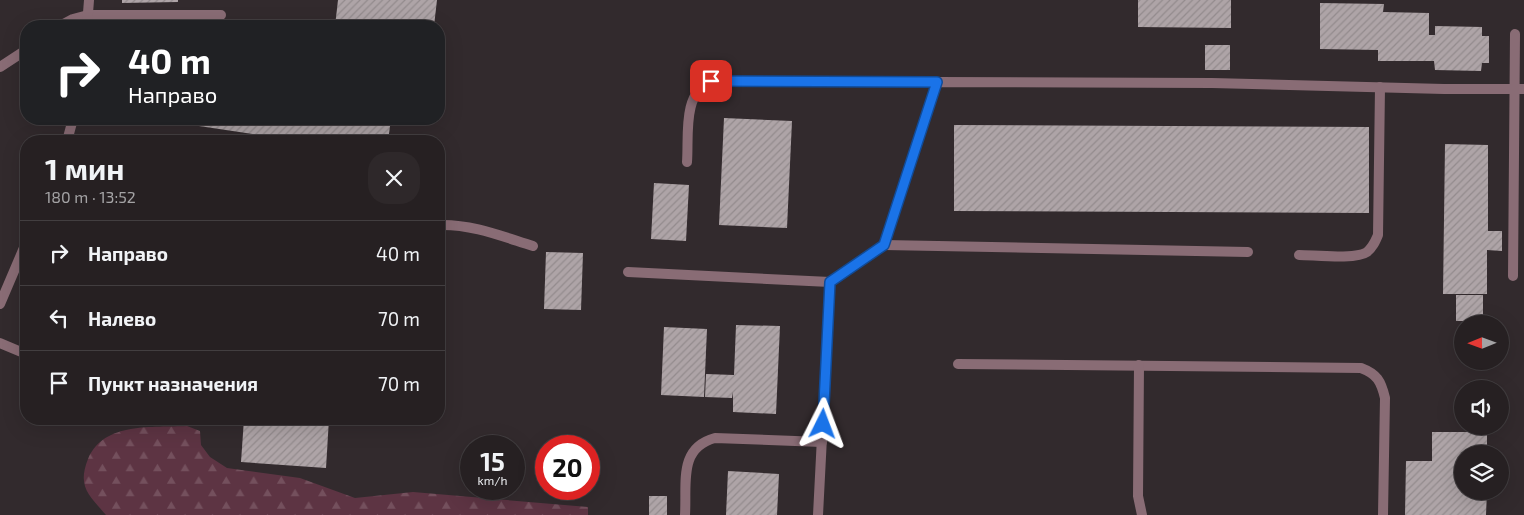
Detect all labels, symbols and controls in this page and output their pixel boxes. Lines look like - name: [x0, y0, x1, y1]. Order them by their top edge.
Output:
- text: 40 m: [128, 39, 211, 81]
- icon: right: [45, 40, 110, 105]
- pin: [690, 60, 732, 102]
- icon: arrive: [697, 67, 725, 95]
- text: Направо: [128, 81, 217, 107]
- text: 1 мин: [45, 150, 124, 186]
- button: close: [368, 152, 420, 204]
- text: 180 m · 13:52: [45, 187, 136, 206]
- icon: right: [45, 239, 73, 267]
- text: Направо: [88, 242, 168, 265]
- text: 40 m: [376, 242, 420, 265]
- icon: left: [45, 304, 73, 332]
- text: Налево: [88, 307, 156, 330]
- text: 70 m: [378, 307, 420, 330]
- north arrow: [1454, 315, 1509, 370]
- map controls: [1454, 315, 1509, 500]
- icon: arrive: [45, 369, 73, 397]
- text: Пункт назначения: [88, 372, 258, 395]
- text: 70 m: [378, 372, 420, 395]
- button: sound: [1454, 380, 1509, 435]
- position arrow: [796, 397, 848, 449]
- speed limit sign: 20: [535, 435, 600, 500]
- button: layers: [1454, 445, 1509, 500]
- text: 15: [480, 446, 505, 476]
- text: km/h: [478, 473, 507, 487]

